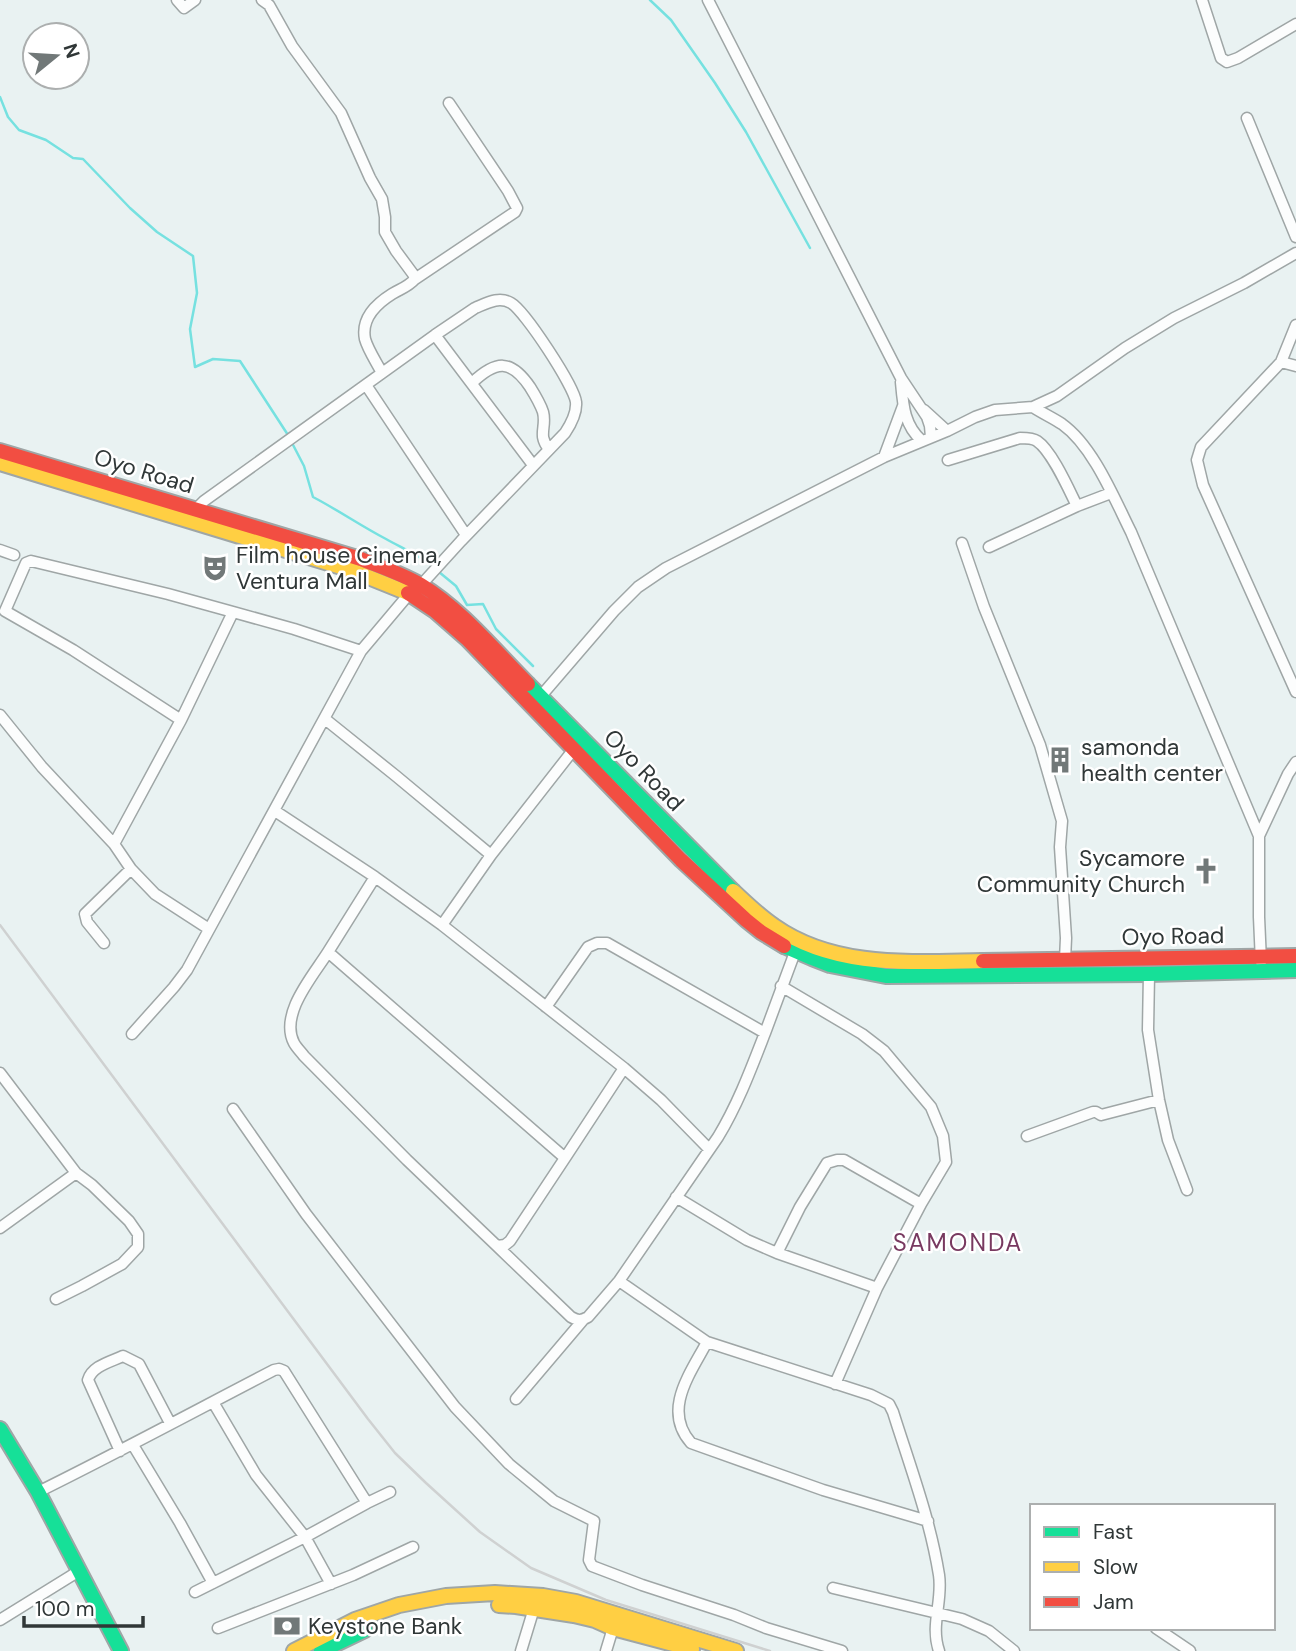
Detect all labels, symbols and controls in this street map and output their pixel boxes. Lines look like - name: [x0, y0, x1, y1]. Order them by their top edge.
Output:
- north arrow: [21, 21, 91, 91]
- text: N: [58, 40, 86, 61]
- street label: Oyo Road: [90, 442, 198, 500]
- place label: Film house Cinema, Ventura Mall: [236, 540, 442, 596]
- theatre icon: Film house Cinema, Ventura Mall: [200, 553, 230, 583]
- street label: Oyo Road: [598, 723, 690, 817]
- place label: samonda health center: [1081, 732, 1223, 788]
- building icon: samonda health center: [1045, 745, 1075, 775]
- place label: Sycamore Community Church: [977, 843, 1185, 899]
- church icon: Sycamore Community Church: [1191, 856, 1221, 886]
- street label: Oyo Road: [1121, 920, 1225, 952]
- district label: SAMONDA: [893, 1227, 1023, 1258]
- legend: [1030, 1504, 1275, 1630]
- text: Fast: [1093, 1518, 1133, 1546]
- text: Slow: [1093, 1553, 1138, 1581]
- scale bar: [24, 1584, 144, 1628]
- text: Jam: [1093, 1588, 1134, 1616]
- text: 100 m: [35, 1595, 95, 1623]
- bank icon: Keystone Bank: [272, 1611, 302, 1641]
- place label: Keystone Bank: [308, 1611, 463, 1641]

